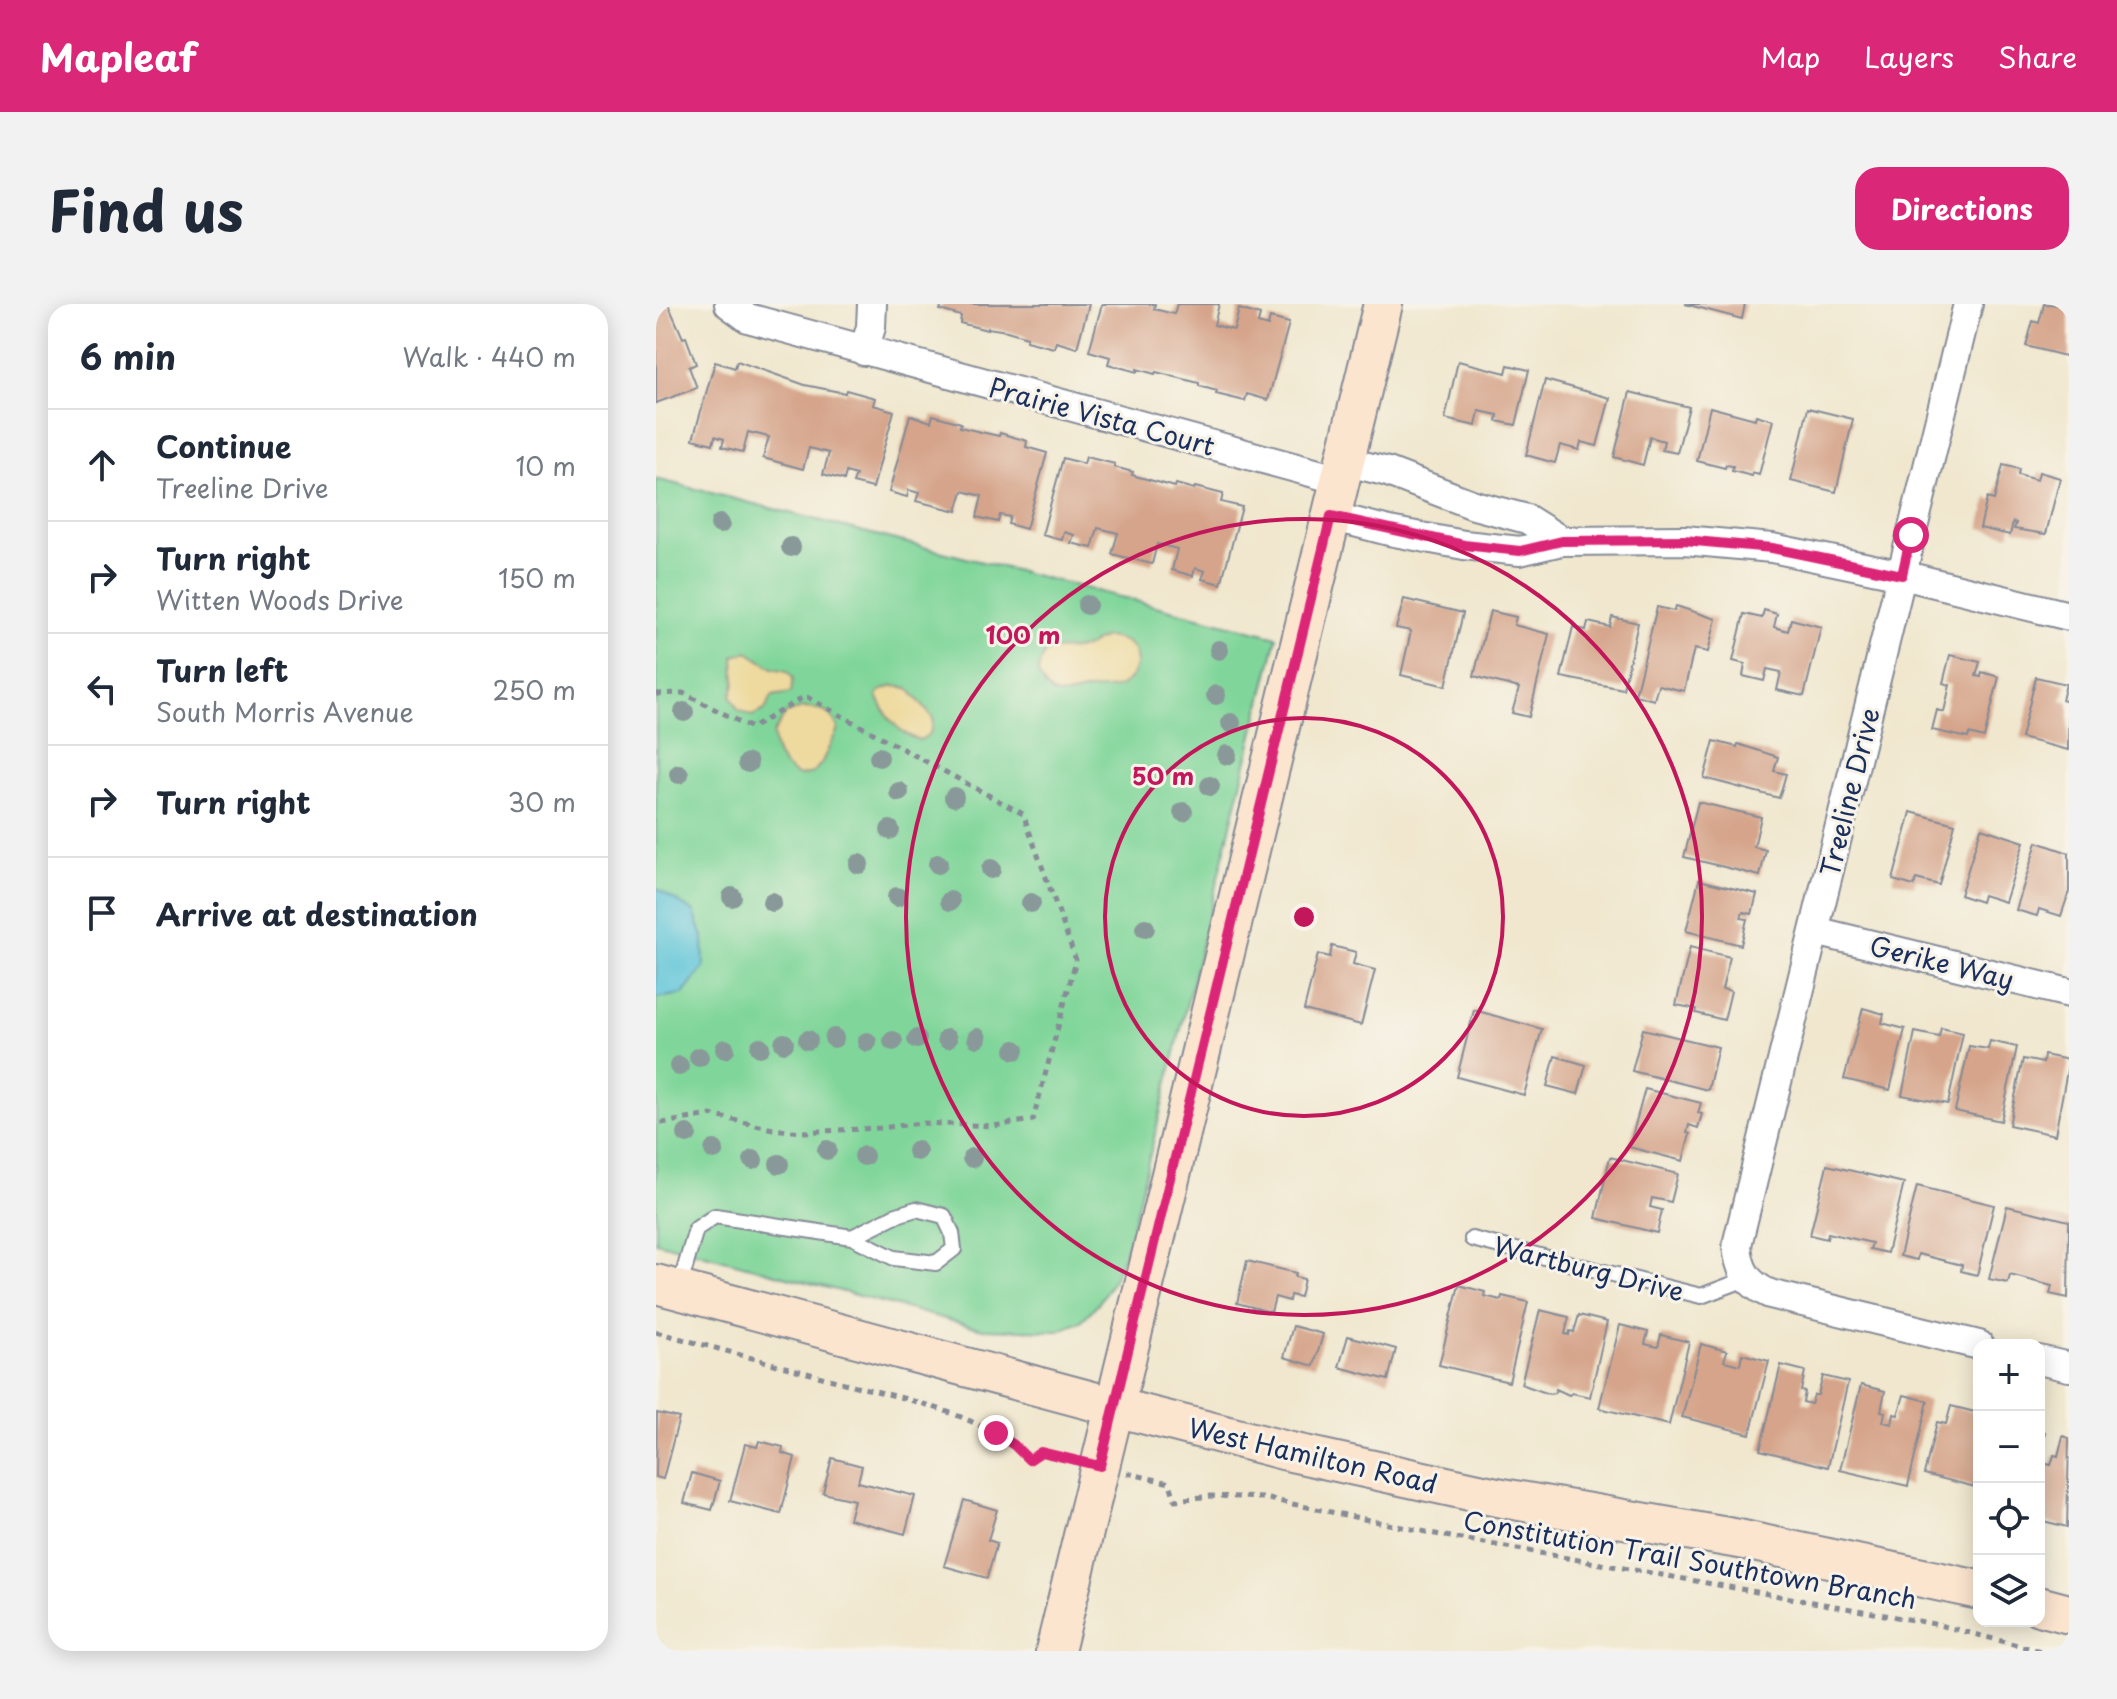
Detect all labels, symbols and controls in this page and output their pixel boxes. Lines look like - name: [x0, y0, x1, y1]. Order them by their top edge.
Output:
- text: Mapleaf: [40, 28, 197, 85]
- text: Map: [1760, 35, 1820, 78]
- text: Layers: [1864, 35, 1954, 78]
- text: Share: [1998, 35, 2077, 78]
- text: Find us: [48, 166, 244, 251]
- button: Directions: [1855, 167, 2069, 250]
- text: 6 min: [80, 330, 176, 382]
- text: Walk · 440 m: [403, 337, 576, 376]
- street label: Prairie Vista Court: [985, 367, 1219, 465]
- text: Continue: [156, 423, 291, 468]
- icon: ahead: [80, 443, 124, 487]
- text: 10 m: [515, 446, 576, 485]
- text: Treeline Drive: [156, 468, 329, 507]
- route start: [1893, 517, 1929, 553]
- text: Turn right: [156, 535, 311, 580]
- icon: right: [80, 555, 124, 599]
- text: 150 m: [498, 558, 576, 597]
- text: Witten Woods Drive: [156, 580, 404, 619]
- text: 100 m: [986, 616, 1060, 652]
- text: Turn left: [156, 647, 288, 692]
- icon: left: [80, 667, 124, 711]
- text: 250 m: [492, 670, 576, 709]
- text: South Morris Avenue: [156, 692, 414, 731]
- street label: Treeline Drive: [1809, 704, 1889, 880]
- text: 50 m: [1132, 757, 1194, 793]
- icon: right: [80, 779, 124, 823]
- text: Turn right: [156, 779, 311, 824]
- text: 30 m: [508, 782, 576, 821]
- icon: arrive: [80, 891, 124, 935]
- text: Arrive at destination: [156, 891, 478, 936]
- centre of rings: [1290, 903, 1318, 931]
- street label: Gerike Way: [1866, 925, 2018, 999]
- street label: Wartburg Drive: [1490, 1226, 1688, 1310]
- map controls: [1973, 1339, 2045, 1627]
- button: +: [1973, 1339, 2045, 1411]
- street label: West Hamilton Road: [1185, 1407, 1441, 1503]
- button: −: [1973, 1411, 2045, 1483]
- route end: [978, 1415, 1014, 1451]
- button: locate: [1973, 1483, 2045, 1555]
- street label: Constitution Trail Southtown Branch: [1460, 1500, 1920, 1618]
- button: layers: [1973, 1555, 2045, 1627]

